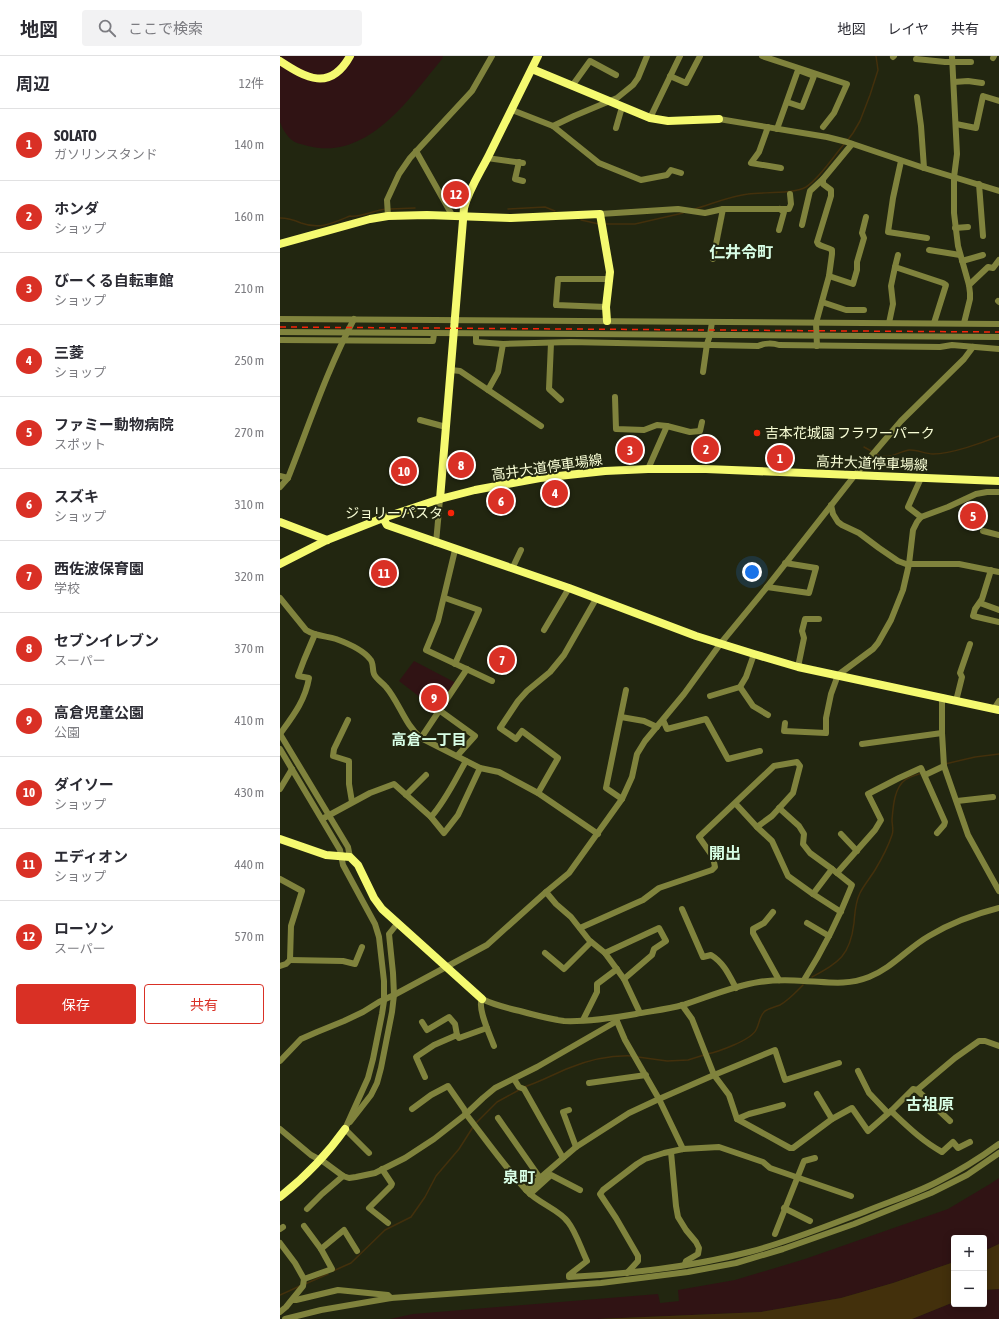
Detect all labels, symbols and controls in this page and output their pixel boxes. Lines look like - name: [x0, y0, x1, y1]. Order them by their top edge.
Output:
- search box: [82, 10, 362, 46]
- icon: search: [96, 17, 118, 39]
- text: 地図: [20, 18, 58, 40]
- text: ここで検索: [128, 20, 203, 37]
- text: 地図: [837, 21, 865, 37]
- text: レイヤ: [887, 21, 929, 37]
- text: 共有: [951, 21, 979, 37]
- text: 周辺: [16, 74, 50, 94]
- text: 12件: [239, 76, 264, 91]
- text: SOLATO: [54, 127, 97, 144]
- text: 1: [26, 137, 32, 152]
- text: 140 m: [235, 137, 264, 152]
- text: ガソリンスタンド: [54, 147, 158, 162]
- pin: 12: [443, 179, 469, 209]
- text: ホンダ: [54, 200, 99, 217]
- text: 2: [26, 209, 32, 224]
- text: 160 m: [235, 209, 264, 224]
- text: ショップ: [54, 221, 106, 236]
- district label: 仁井令町: [709, 243, 773, 261]
- text: びーくる自転車館: [54, 272, 174, 289]
- text: 3: [26, 281, 32, 296]
- text: 210 m: [235, 281, 264, 296]
- text: ショップ: [54, 293, 106, 308]
- text: 三菱: [54, 344, 84, 361]
- text: 4: [26, 353, 32, 368]
- text: 250 m: [235, 353, 264, 368]
- text: ショップ: [54, 365, 106, 380]
- text: ファミー動物病院: [54, 416, 174, 433]
- text: 5: [26, 425, 32, 440]
- text: 270 m: [235, 425, 264, 440]
- place label: 吉本花城園 フラワーパーク: [765, 425, 935, 441]
- marker: 吉本花城園 フラワーパーク: [752, 428, 762, 438]
- pin: 2: [693, 434, 719, 464]
- pin: 3: [617, 435, 643, 465]
- text: スポット: [54, 437, 106, 452]
- pin: 1: [767, 443, 793, 473]
- pin: 8: [448, 450, 474, 480]
- street label: 高井大道停車場線: [490, 451, 604, 483]
- street label: 高井大道停車場線: [816, 453, 928, 473]
- pin: 10: [391, 456, 417, 486]
- pin: 4: [542, 478, 568, 508]
- pin: 6: [488, 486, 514, 516]
- text: スズキ: [54, 488, 99, 505]
- text: 6: [26, 497, 32, 512]
- text: 310 m: [235, 497, 264, 512]
- pin: 5: [960, 501, 986, 531]
- place label: ジョリーパスタ: [345, 505, 443, 521]
- marker: ジョリーパスタ: [446, 508, 456, 518]
- text: ショップ: [54, 509, 106, 524]
- pin: 11: [371, 558, 397, 588]
- text: 西佐波保育園: [54, 560, 144, 577]
- your location: [742, 562, 762, 582]
- text: 7: [26, 569, 32, 584]
- text: 320 m: [235, 569, 264, 584]
- text: 学校: [54, 581, 80, 596]
- text: セブンイレブン: [54, 632, 159, 649]
- text: 8: [26, 641, 32, 656]
- text: 370 m: [235, 641, 264, 656]
- pin: 7: [489, 645, 515, 675]
- text: スーパー: [54, 653, 106, 668]
- pin: 9: [421, 683, 447, 713]
- text: 高倉児童公園: [54, 704, 144, 721]
- text: 9: [26, 713, 32, 728]
- text: 410 m: [235, 713, 264, 728]
- text: 公園: [54, 725, 80, 740]
- district label: 高倉一丁目: [391, 731, 467, 748]
- text: ダイソー: [54, 776, 114, 793]
- text: 10: [23, 785, 35, 800]
- text: 430 m: [235, 785, 264, 800]
- text: ショップ: [54, 797, 106, 812]
- district label: 開出: [709, 844, 741, 862]
- text: エディオン: [54, 848, 128, 865]
- text: 11: [23, 857, 35, 872]
- text: 440 m: [235, 857, 264, 872]
- text: ショップ: [54, 869, 106, 884]
- text: ローソン: [54, 920, 114, 937]
- text: 12: [23, 929, 35, 944]
- text: 570 m: [235, 929, 264, 944]
- text: スーパー: [54, 941, 106, 956]
- button: 保存: [16, 984, 136, 1024]
- button: 共有: [144, 984, 264, 1024]
- district label: 古祖原: [906, 1095, 954, 1113]
- district label: 泉町: [503, 1168, 535, 1186]
- map controls: [951, 1235, 987, 1307]
- button: +: [951, 1235, 987, 1271]
- button: −: [951, 1271, 987, 1307]

